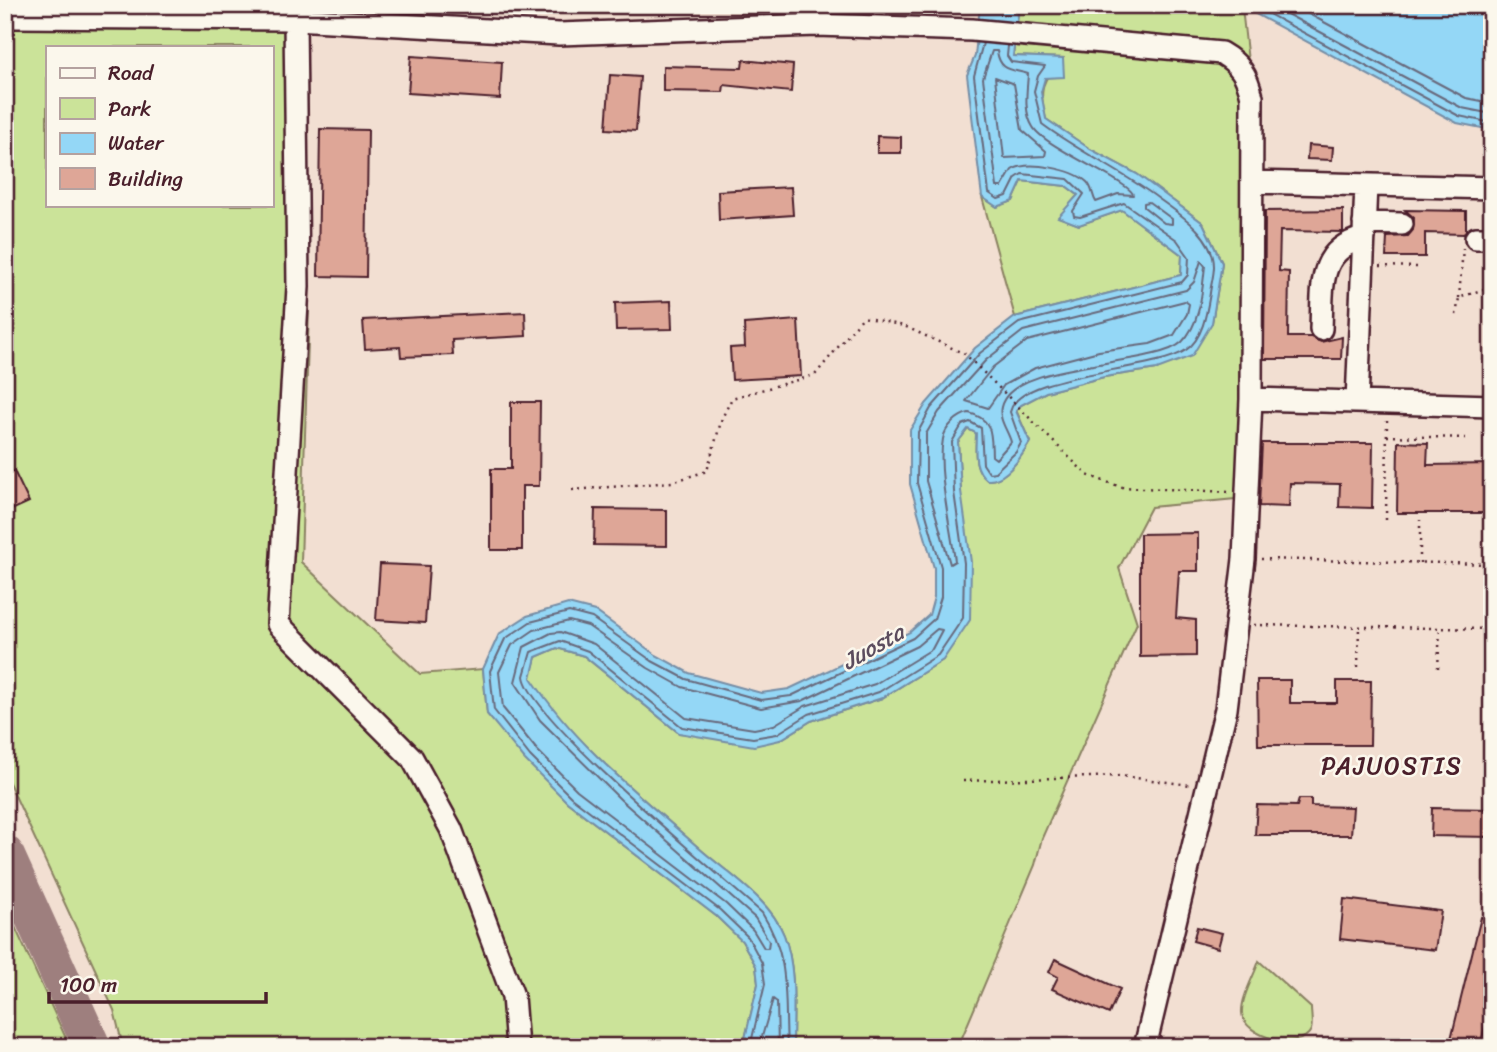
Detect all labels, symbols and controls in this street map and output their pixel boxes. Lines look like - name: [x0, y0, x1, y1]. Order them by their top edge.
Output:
- legend: [46, 46, 273, 206]
- text: Road: [108, 54, 155, 92]
- text: Park: [108, 90, 151, 128]
- text: Water: [108, 124, 165, 162]
- text: Building: [108, 160, 184, 198]
- water label: Juosta: [834, 611, 914, 681]
- district label: PAJUOSTIS: [1321, 745, 1463, 787]
- scale bar: [49, 961, 266, 1005]
- text: 100 m: [60, 966, 117, 1004]

